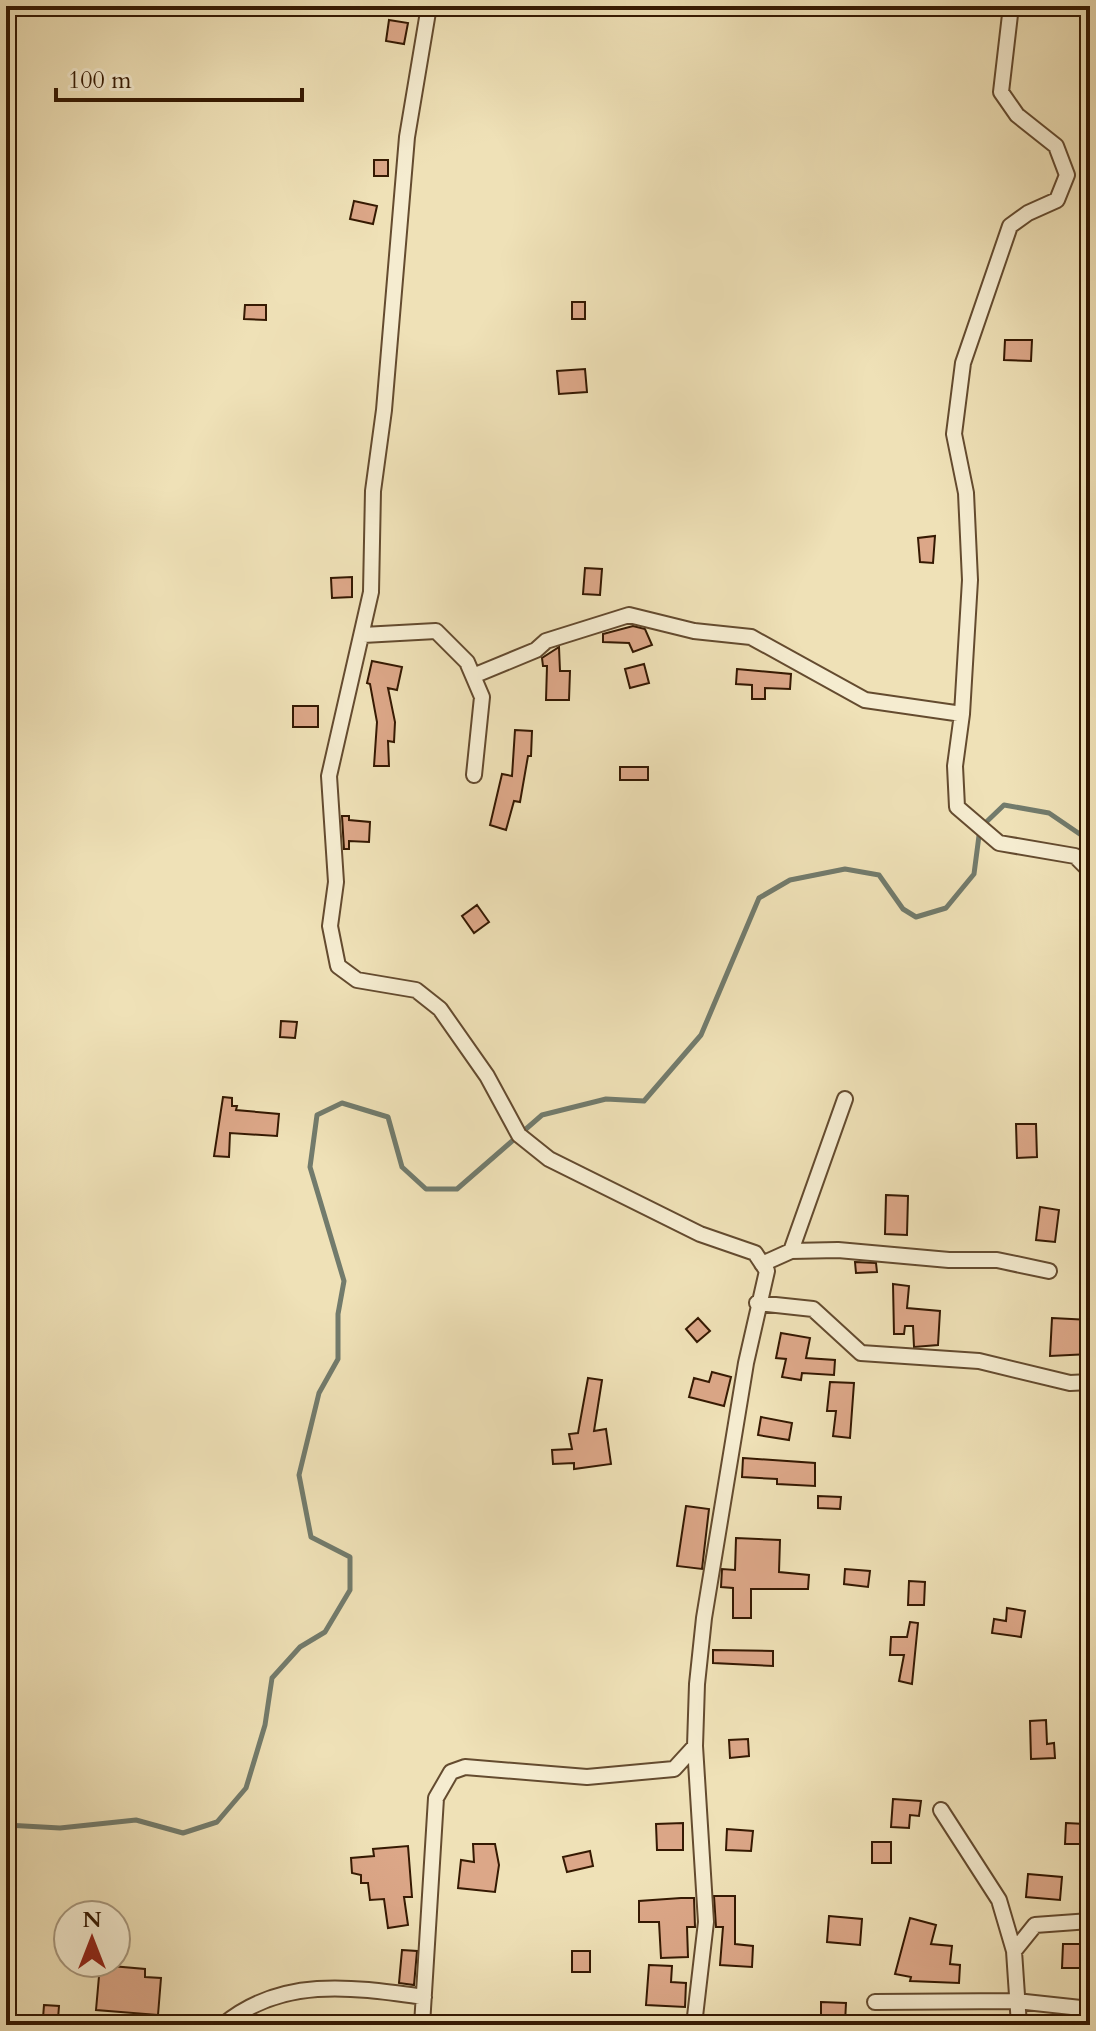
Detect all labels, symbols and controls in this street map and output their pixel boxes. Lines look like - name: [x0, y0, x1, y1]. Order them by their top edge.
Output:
- scale bar: [56, 52, 302, 102]
- text: 100 m: [68, 64, 132, 97]
- north arrow: [52, 1899, 132, 1979]
- text: N: [82, 1905, 102, 1935]

